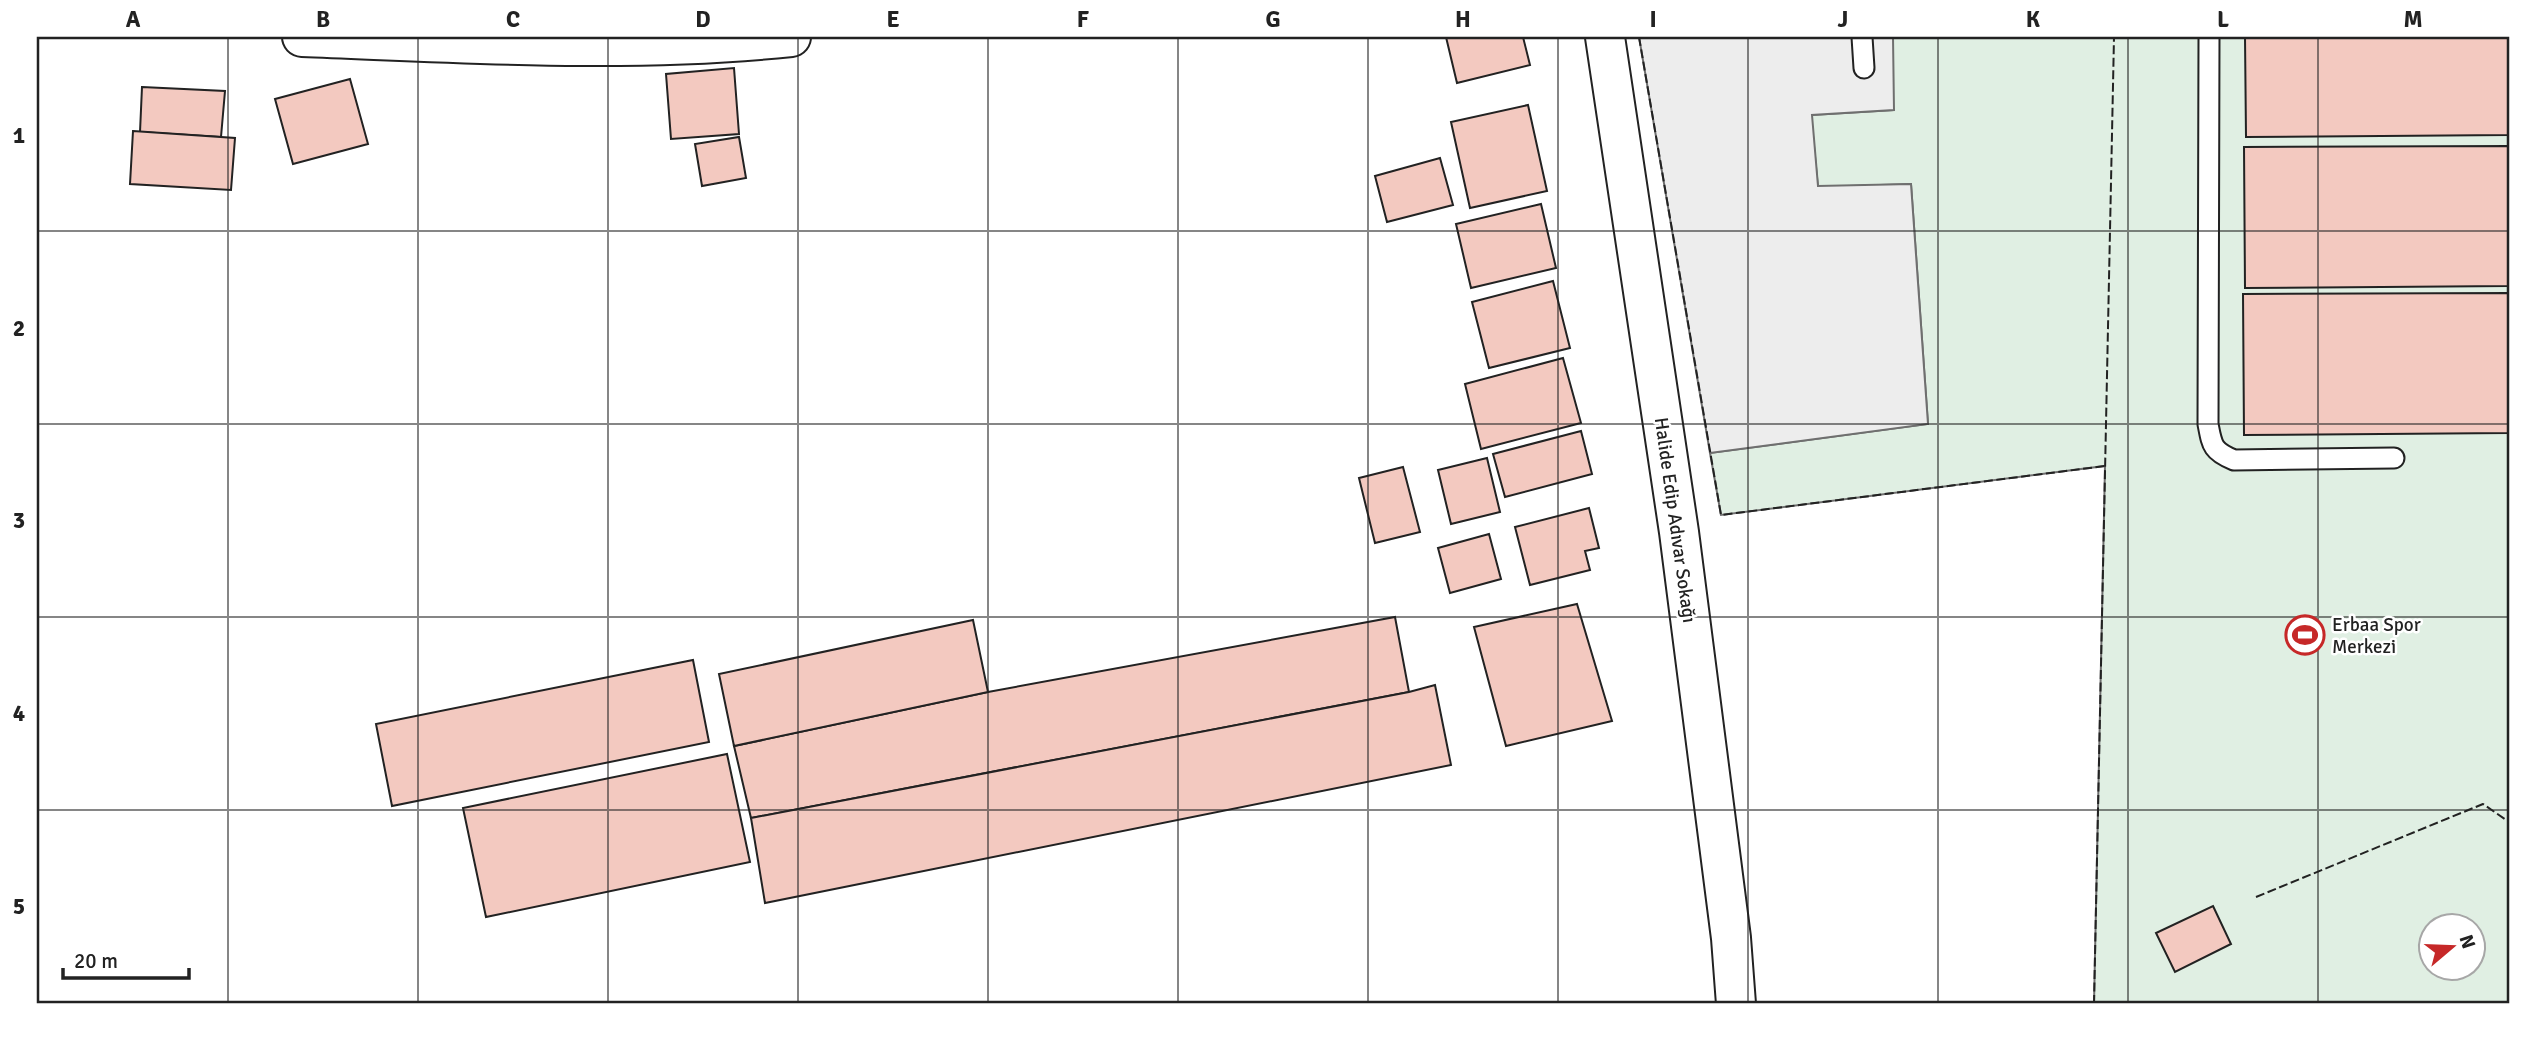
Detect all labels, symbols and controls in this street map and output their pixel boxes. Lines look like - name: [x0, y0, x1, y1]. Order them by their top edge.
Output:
- text: A: [126, 5, 141, 34]
- text: B: [316, 5, 330, 34]
- text: C: [506, 5, 520, 34]
- text: D: [695, 5, 711, 34]
- text: E: [886, 5, 900, 34]
- text: F: [1077, 5, 1089, 34]
- text: G: [1265, 5, 1281, 34]
- text: H: [1455, 5, 1471, 34]
- text: I: [1649, 5, 1657, 34]
- text: J: [1838, 5, 1848, 34]
- text: K: [2026, 5, 2041, 34]
- text: L: [2217, 5, 2229, 34]
- text: M: [2403, 5, 2423, 34]
- text: 1: [13, 121, 25, 150]
- text: 2: [13, 314, 25, 343]
- street label: Halide Edip Adıvar Sokağı: [1649, 416, 1701, 624]
- text: 3: [13, 506, 25, 535]
- place label: Erbaa Spor Merkezi: [2332, 613, 2421, 659]
- sports icon: Erbaa Spor Merkezi: [2284, 614, 2326, 656]
- text: 4: [13, 699, 25, 728]
- text: 5: [13, 892, 25, 921]
- north arrow: [2416, 912, 2486, 982]
- text: N: [2454, 932, 2481, 952]
- scale bar: [63, 936, 189, 980]
- text: 20 m: [74, 948, 118, 974]

